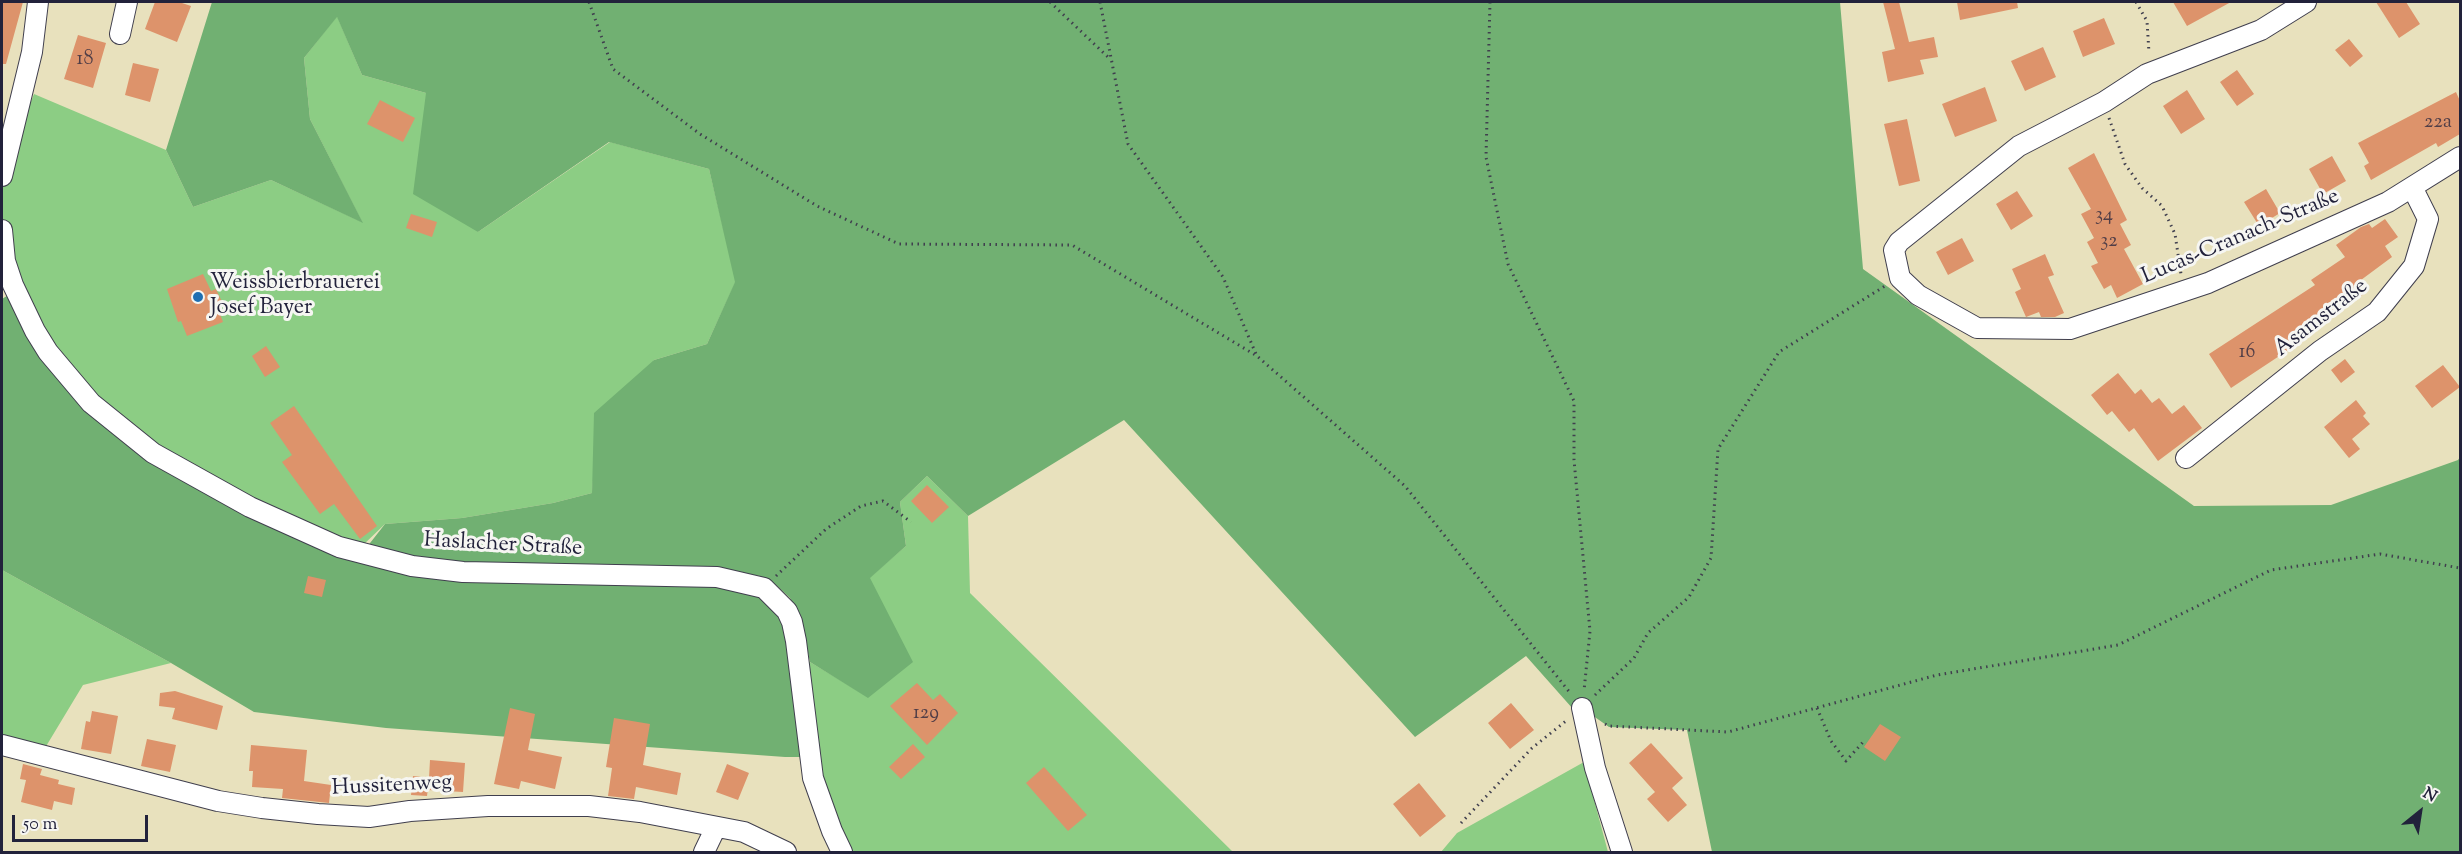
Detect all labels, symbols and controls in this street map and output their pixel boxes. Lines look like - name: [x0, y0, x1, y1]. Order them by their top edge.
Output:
- house number: 18: [77, 49, 93, 73]
- house number: 22a: [2424, 112, 2452, 136]
- street label: Lucas-Cranach-Straße: [2138, 184, 2344, 292]
- house number: 34: [2095, 205, 2113, 229]
- house number: 32: [2100, 231, 2118, 255]
- place label: Weissbierbrauerei Josef Bayer: [210, 271, 380, 322]
- street label: Asamstraße: [2270, 274, 2374, 364]
- marker: Weissbierbrauerei Josef Bayer: [191, 290, 205, 304]
- house number: 16: [2239, 342, 2255, 366]
- street label: Haslacher Straße: [423, 529, 583, 563]
- house number: 129: [913, 703, 939, 727]
- street label: Hussitenweg: [331, 771, 453, 803]
- north arrow: [2390, 782, 2450, 842]
- text: N: [2418, 783, 2441, 809]
- scale bar: [15, 803, 152, 841]
- text: 50 m: [23, 812, 57, 838]

